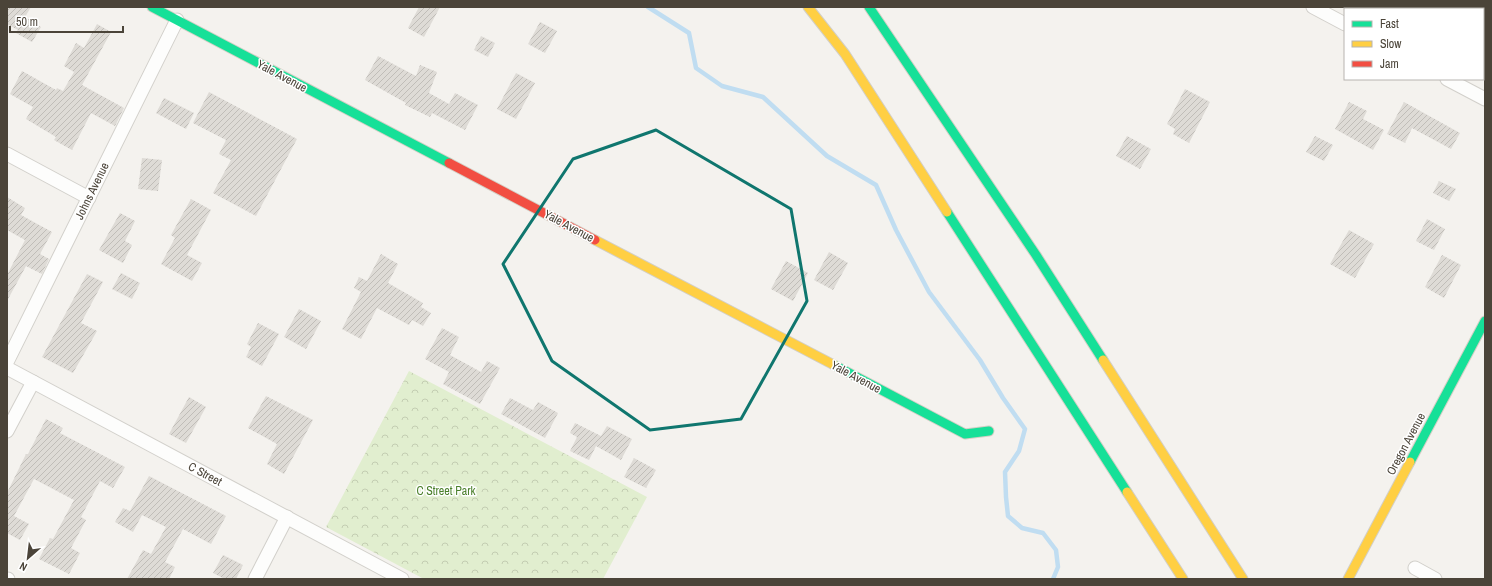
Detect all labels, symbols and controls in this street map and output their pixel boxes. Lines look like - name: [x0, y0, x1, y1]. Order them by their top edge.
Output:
- scale bar: [10, 8, 123, 34]
- legend: [1344, 8, 1484, 80]
- text: 50 m: [16, 14, 38, 30]
- text: Fast: [1380, 16, 1399, 32]
- text: Slow: [1380, 36, 1402, 52]
- street label: Yale Avenue: [254, 56, 310, 96]
- text: Jam: [1380, 56, 1399, 72]
- street label: Johns Avenue: [71, 160, 113, 222]
- street label: Yale Avenue: [541, 206, 597, 246]
- street label: Yale Avenue: [828, 357, 884, 397]
- street label: Oregon Avenue: [1383, 410, 1429, 478]
- street label: C Street: [185, 458, 225, 490]
- park label: C Street Park: [416, 483, 476, 499]
- north arrow: [8, 538, 48, 578]
- text: N: [17, 559, 29, 575]

